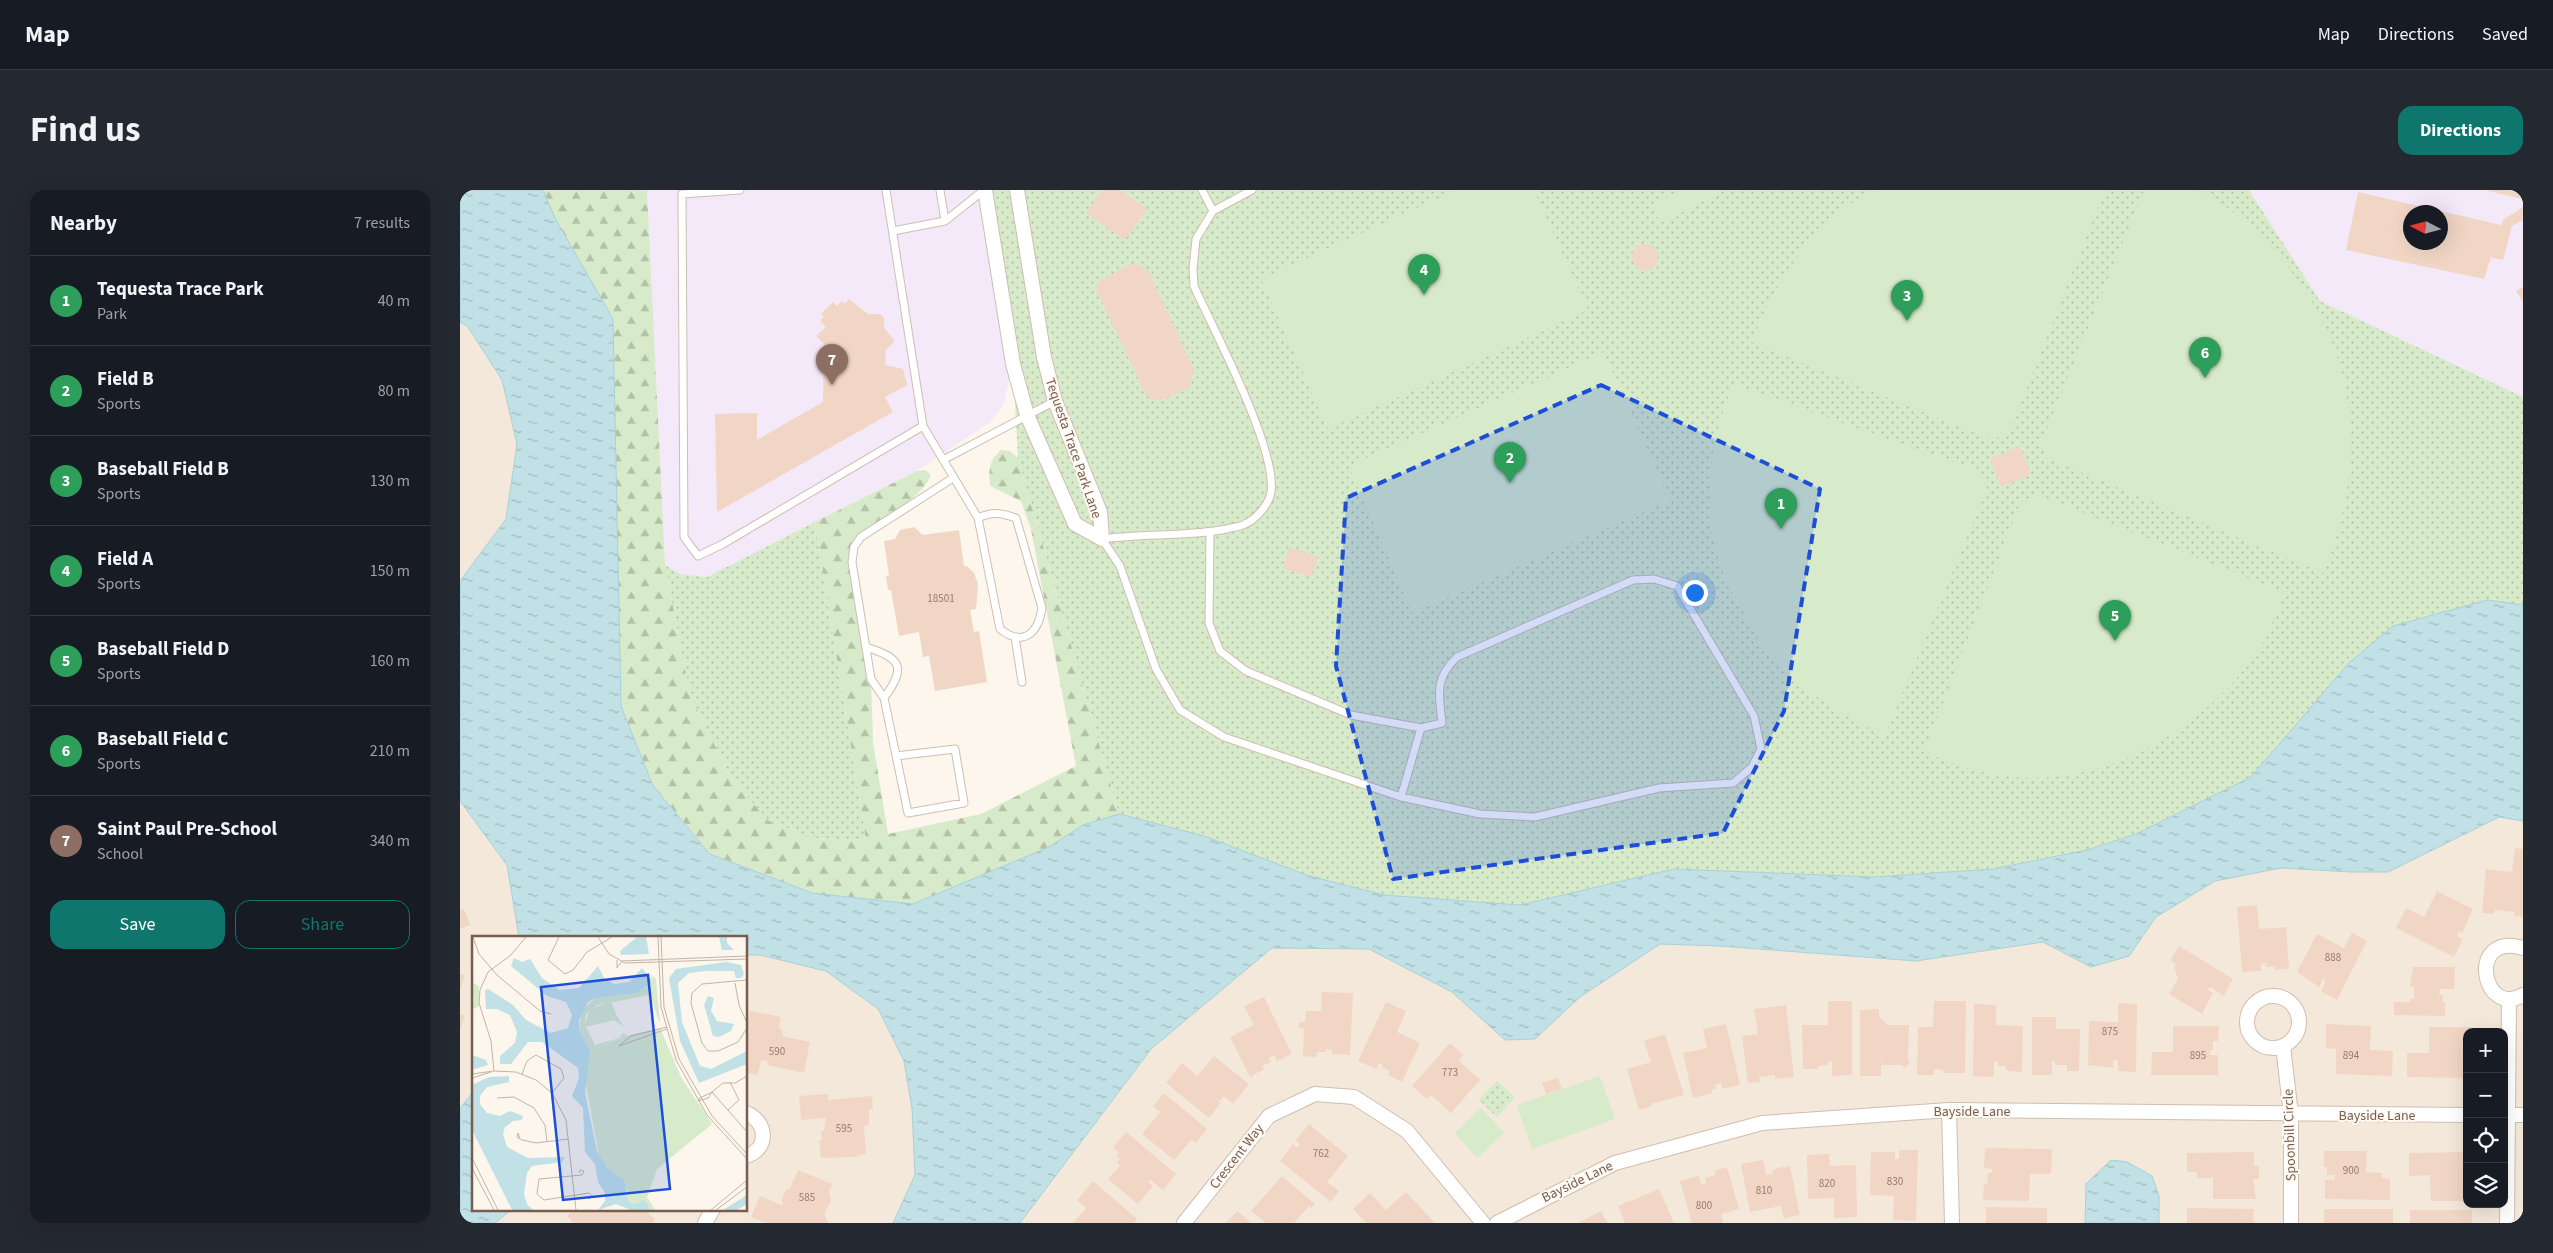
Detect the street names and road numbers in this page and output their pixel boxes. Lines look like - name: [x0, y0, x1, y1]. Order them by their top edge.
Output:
- street label: Tequesta Trace Park Lane: [1040, 375, 1107, 521]
- street label: Spoonbill Circle: [2278, 1088, 2302, 1181]
- street label: Bayside Lane: [1933, 1102, 2011, 1122]
- street label: Bayside Lane: [2338, 1106, 2416, 1126]
- street label: Crescent Way: [1205, 1119, 1269, 1194]
- street label: Bayside Lane: [1538, 1156, 1617, 1208]

